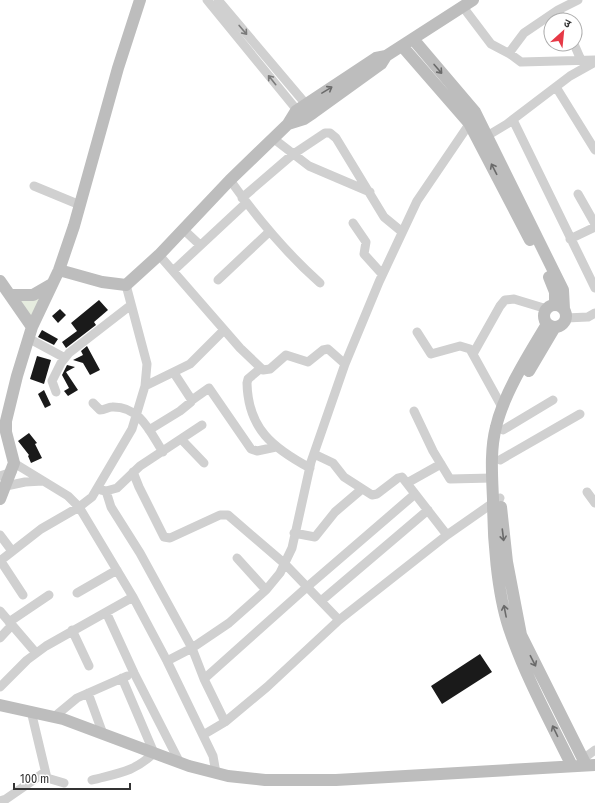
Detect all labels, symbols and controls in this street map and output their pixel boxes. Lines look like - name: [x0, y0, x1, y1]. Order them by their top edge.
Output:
- north arrow: [543, 12, 583, 52]
- text: उ: [561, 16, 574, 31]
- one-way arrow: [238, 24, 247, 35]
- one-way arrow: [434, 63, 443, 74]
- one-way arrow: [267, 75, 276, 86]
- one-way arrow: [321, 86, 333, 94]
- one-way arrow: [489, 163, 497, 175]
- one-way arrow: [499, 528, 507, 541]
- one-way arrow: [501, 605, 509, 618]
- one-way arrow: [529, 654, 537, 666]
- one-way arrow: [551, 725, 558, 737]
- scale bar: [14, 765, 130, 791]
- text: 100 m: [20, 772, 49, 786]

